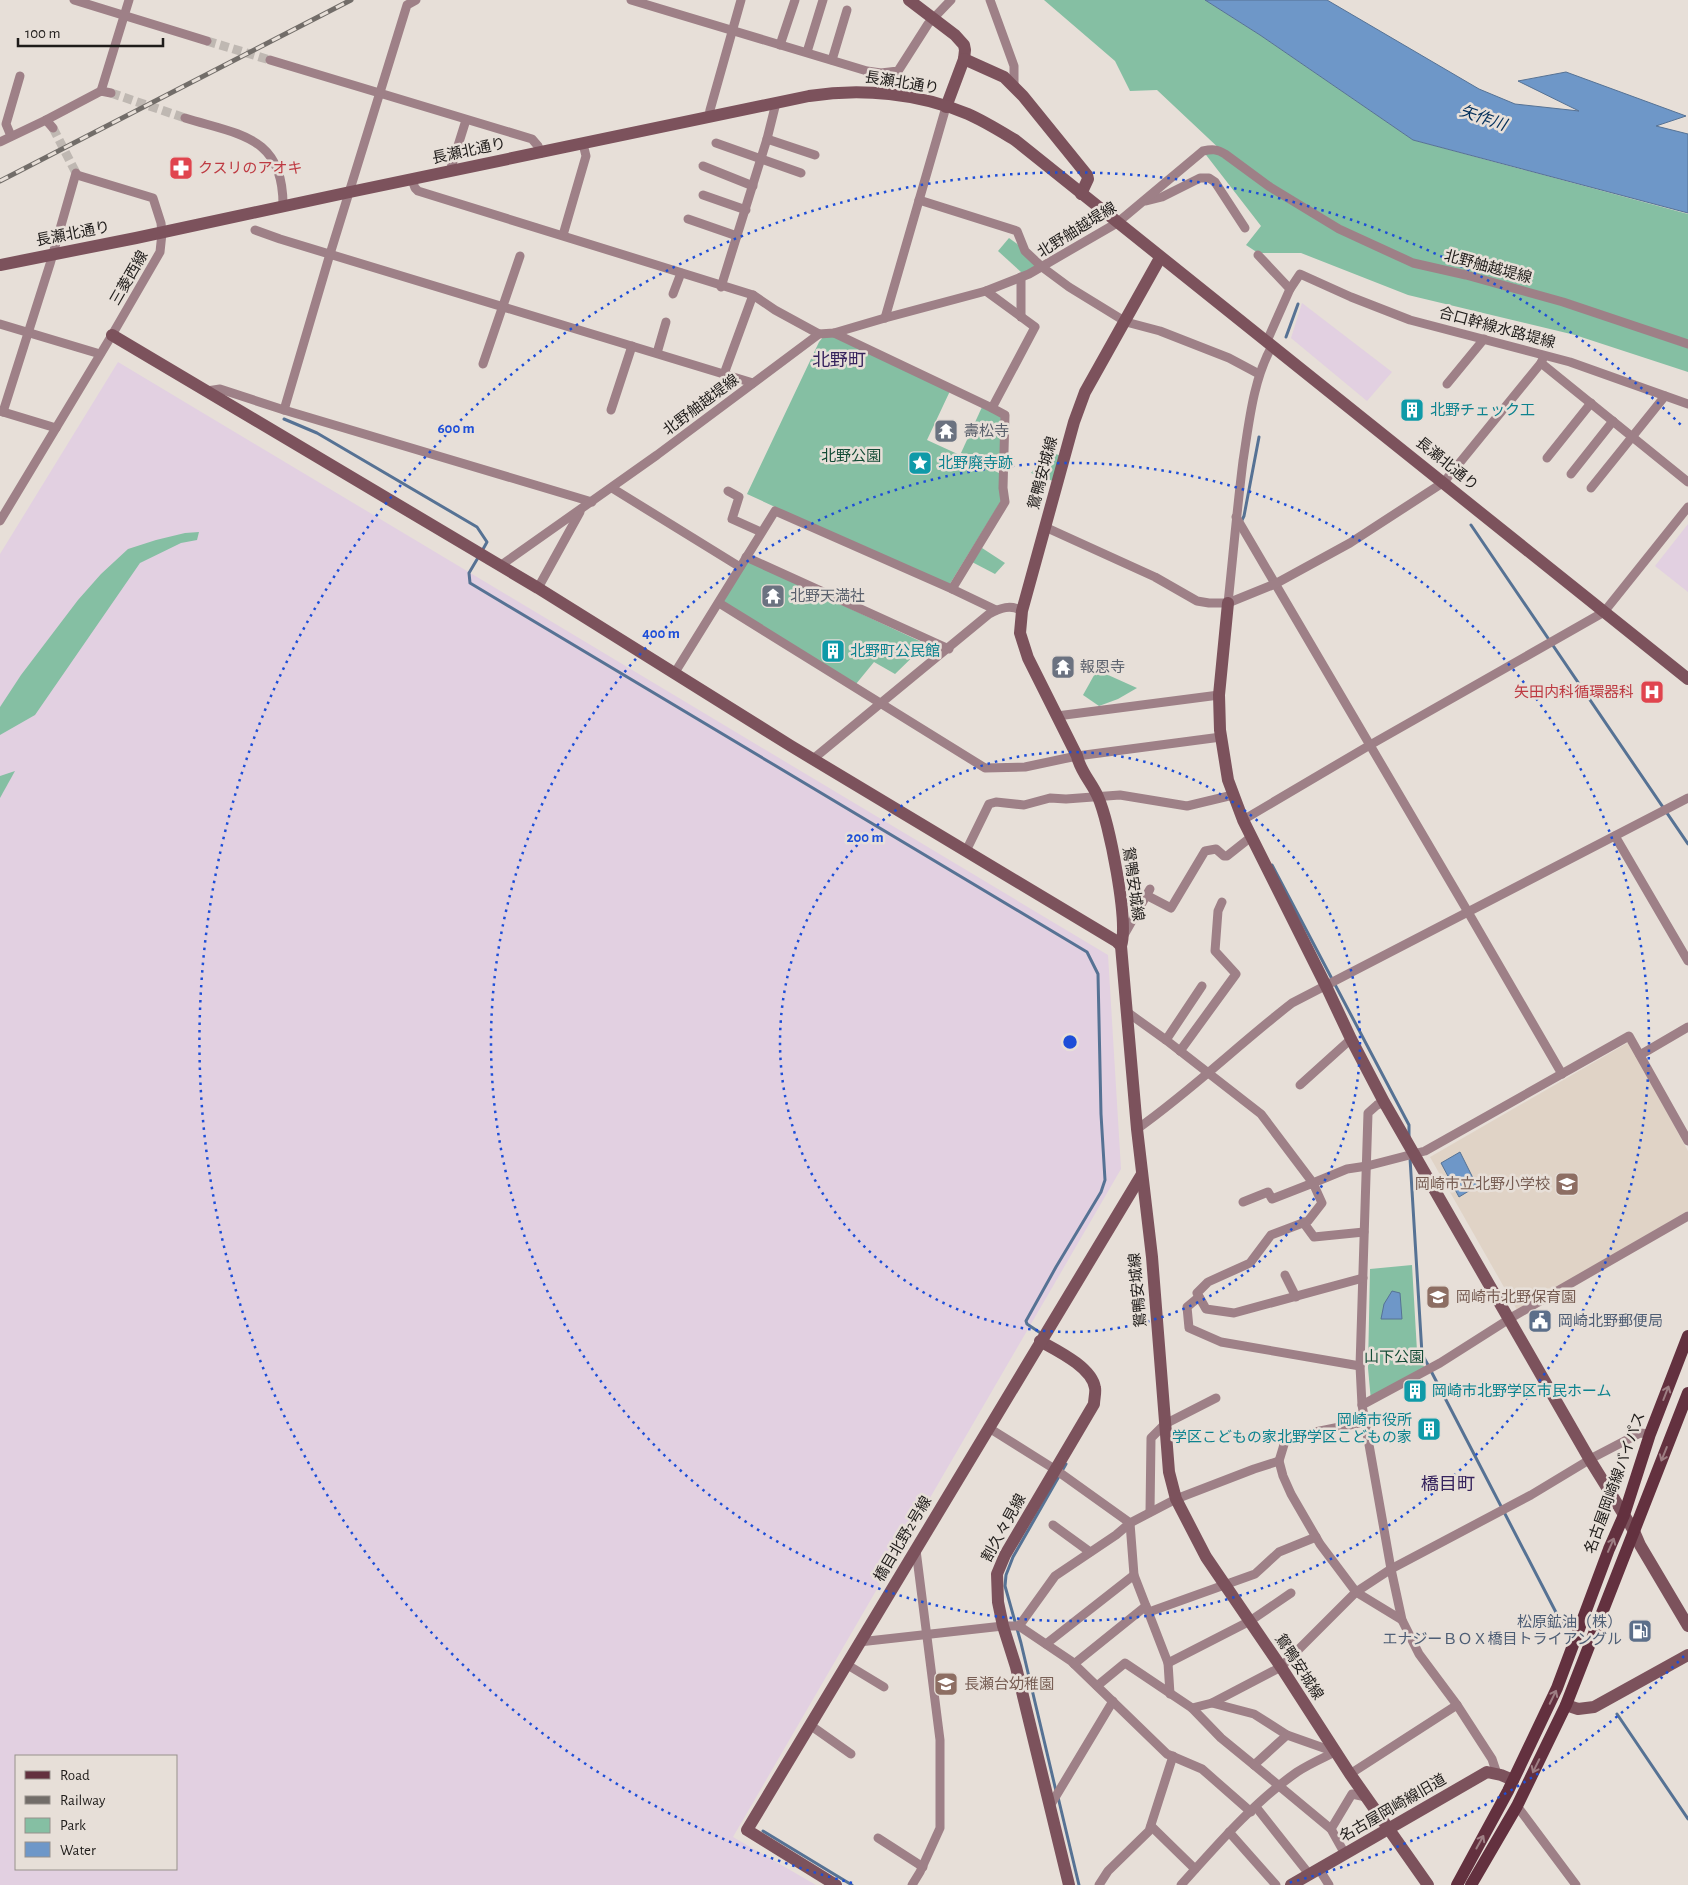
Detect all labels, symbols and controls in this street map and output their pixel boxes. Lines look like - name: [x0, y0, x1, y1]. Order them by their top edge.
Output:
- scale bar: [18, 15, 162, 47]
- text: 100 m: [25, 26, 60, 41]
- street label: 長瀬北通り: [864, 68, 941, 96]
- water label: 矢作川: [1458, 102, 1511, 134]
- street label: 長瀬北通り: [430, 134, 507, 166]
- pharmacy icon: クスリのアオキ: [168, 155, 194, 181]
- place label: クスリのアオキ: [198, 160, 303, 176]
- street label: 北野舳越堤線: [1034, 198, 1119, 260]
- street label: 長瀬北通り: [34, 218, 111, 249]
- street label: 北野舳越堤線: [1443, 246, 1534, 286]
- street label: 三菱西線: [107, 248, 150, 308]
- street label: 合口幹線水路堤線: [1437, 304, 1557, 351]
- district label: 北野町: [812, 350, 866, 370]
- street label: 北野舳越堤線: [659, 370, 741, 438]
- building icon: 北野チェック工: [1399, 397, 1425, 423]
- place label: 北野チェック工: [1430, 401, 1535, 418]
- temple icon: 壽松寺: [933, 418, 959, 444]
- text: 600 m: [437, 421, 475, 436]
- place label: 壽松寺: [964, 423, 1009, 439]
- street label: 長瀬北通り: [1413, 433, 1482, 493]
- street label: 鴛鴨安城線: [1025, 435, 1060, 511]
- park label: 北野公園: [821, 447, 881, 464]
- place icon: 北野廃寺跡: [907, 450, 933, 476]
- place label: 北野廃寺跡: [938, 454, 1013, 471]
- temple icon: 北野天満社: [760, 583, 786, 609]
- place label: 北野天満社: [790, 587, 865, 604]
- text: 400 m: [642, 626, 680, 641]
- building icon: 北野町公民館: [820, 638, 846, 664]
- place label: 北野町公民館: [850, 642, 940, 659]
- temple icon: 報恩寺: [1050, 654, 1076, 680]
- place label: 報恩寺: [1080, 659, 1125, 675]
- hospital icon: 矢田内科循環器科: [1639, 679, 1665, 705]
- place label: 矢田内科循環器科: [1514, 684, 1634, 700]
- text: 200 m: [846, 830, 884, 845]
- street label: 鴛鴨安城線: [1120, 846, 1147, 922]
- centre of rings: [1061, 1033, 1079, 1051]
- school or university icon: 岡崎市立北野小学校: [1554, 1171, 1580, 1197]
- place label: 岡崎市立北野小学校: [1415, 1175, 1550, 1192]
- street label: 鴛鴨安城線: [1126, 1252, 1149, 1328]
- school or university icon: 岡崎市北野保育園: [1425, 1284, 1451, 1310]
- place label: 岡崎市北野保育園: [1456, 1288, 1576, 1305]
- public building icon: 岡崎北野郵便局: [1527, 1308, 1553, 1334]
- place label: 岡崎北野郵便局: [1558, 1312, 1663, 1329]
- park label: 山下公園: [1364, 1349, 1424, 1365]
- building icon: 岡崎市北野学区市民ホーム: [1402, 1378, 1428, 1404]
- place label: 岡崎市北野学区市民ホーム: [1432, 1382, 1612, 1399]
- one-way arrow: [1662, 1385, 1671, 1401]
- street label: 名古屋岡崎線バイパス: [1581, 1410, 1648, 1556]
- place label: 岡崎市役所 学区こどもの家北野学区こどもの家: [1172, 1412, 1412, 1445]
- building icon: 岡崎市役所 学区こどもの家北野学区こどもの家: [1416, 1416, 1442, 1442]
- one-way arrow: [1659, 1446, 1668, 1461]
- district label: 橋目町: [1421, 1475, 1475, 1494]
- street label: 割久々見線: [978, 1491, 1029, 1564]
- street label: 橋目北野2号線: [870, 1493, 934, 1584]
- one-way arrow: [1606, 1538, 1616, 1553]
- place label: 松原鉱油（株） エナジーＢＯＸ橋目トライアングル: [1383, 1613, 1622, 1647]
- fuel station icon: 松原鉱油（株） エナジーＢＯＸ橋目トライアングル: [1627, 1618, 1653, 1644]
- street label: 鴛鴨安城線: [1272, 1631, 1327, 1703]
- school or university icon: 長瀬台幼稚園: [933, 1671, 959, 1697]
- place label: 長瀬台幼稚園: [964, 1676, 1054, 1692]
- one-way arrow: [1548, 1690, 1558, 1705]
- legend: [15, 1755, 178, 1870]
- one-way arrow: [1531, 1759, 1541, 1774]
- text: Road: [60, 1768, 90, 1783]
- street label: 名古屋岡崎線旧道: [1337, 1771, 1449, 1844]
- text: Railway: [60, 1793, 106, 1808]
- text: Park: [60, 1818, 86, 1833]
- one-way arrow: [1476, 1835, 1485, 1850]
- text: Water: [60, 1843, 96, 1858]

